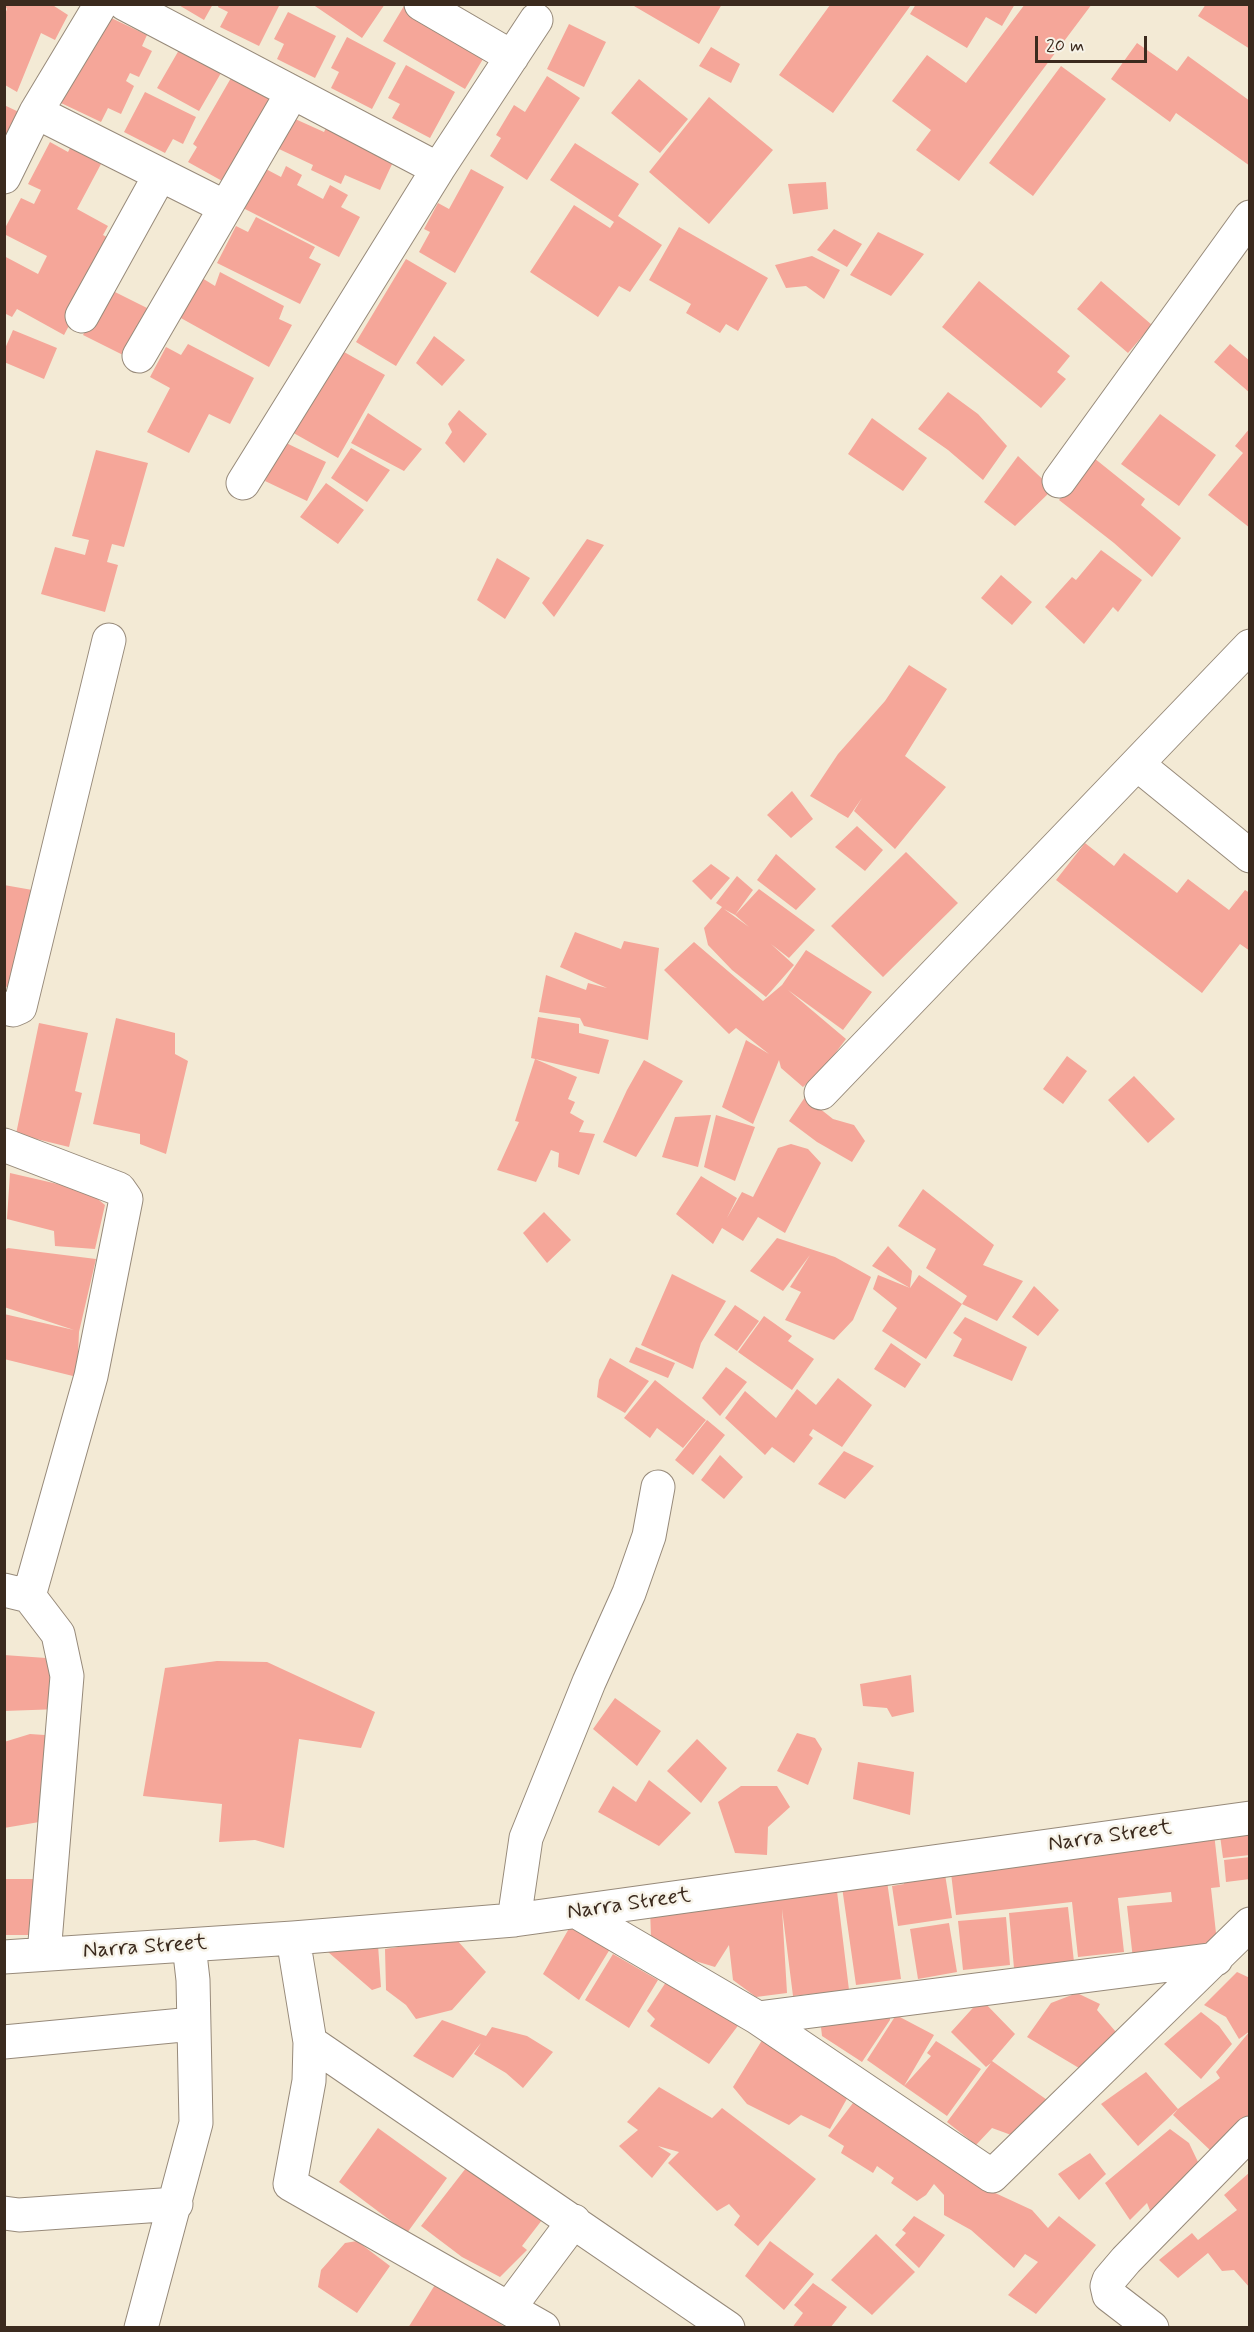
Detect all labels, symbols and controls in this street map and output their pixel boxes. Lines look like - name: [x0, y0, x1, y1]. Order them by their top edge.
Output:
- scale bar: [1038, 24, 1150, 62]
- text: 20 m: [1046, 34, 1084, 58]
- street label: Narra Street: [1047, 1815, 1173, 1859]
- street label: Narra Street: [566, 1883, 692, 1927]
- street label: Narra Street: [82, 1930, 208, 1966]

